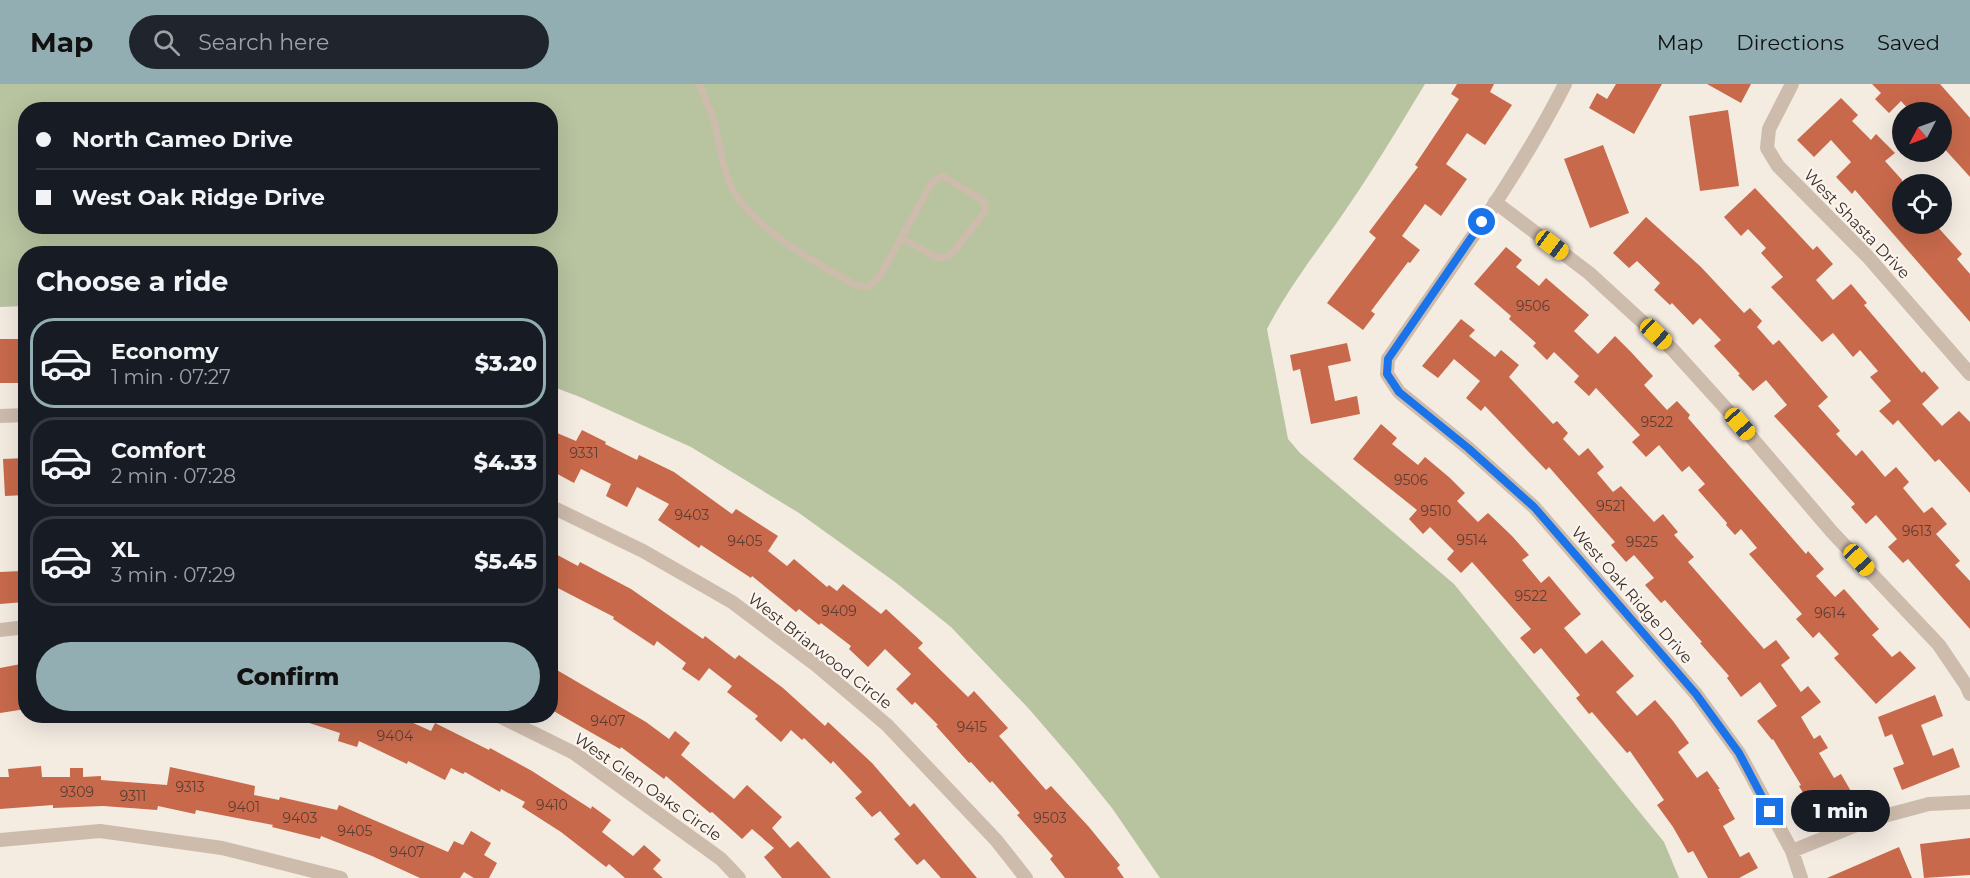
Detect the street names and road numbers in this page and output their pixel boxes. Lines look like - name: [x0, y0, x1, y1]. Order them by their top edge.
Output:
- street label: West Shasta Drive: [1800, 165, 1914, 283]
- street label: West Oak Ridge Drive: [1567, 523, 1697, 667]
- street label: West Briarwood Circle: [744, 589, 896, 713]
- street label: West Glen Oaks Circle: [571, 729, 725, 845]

